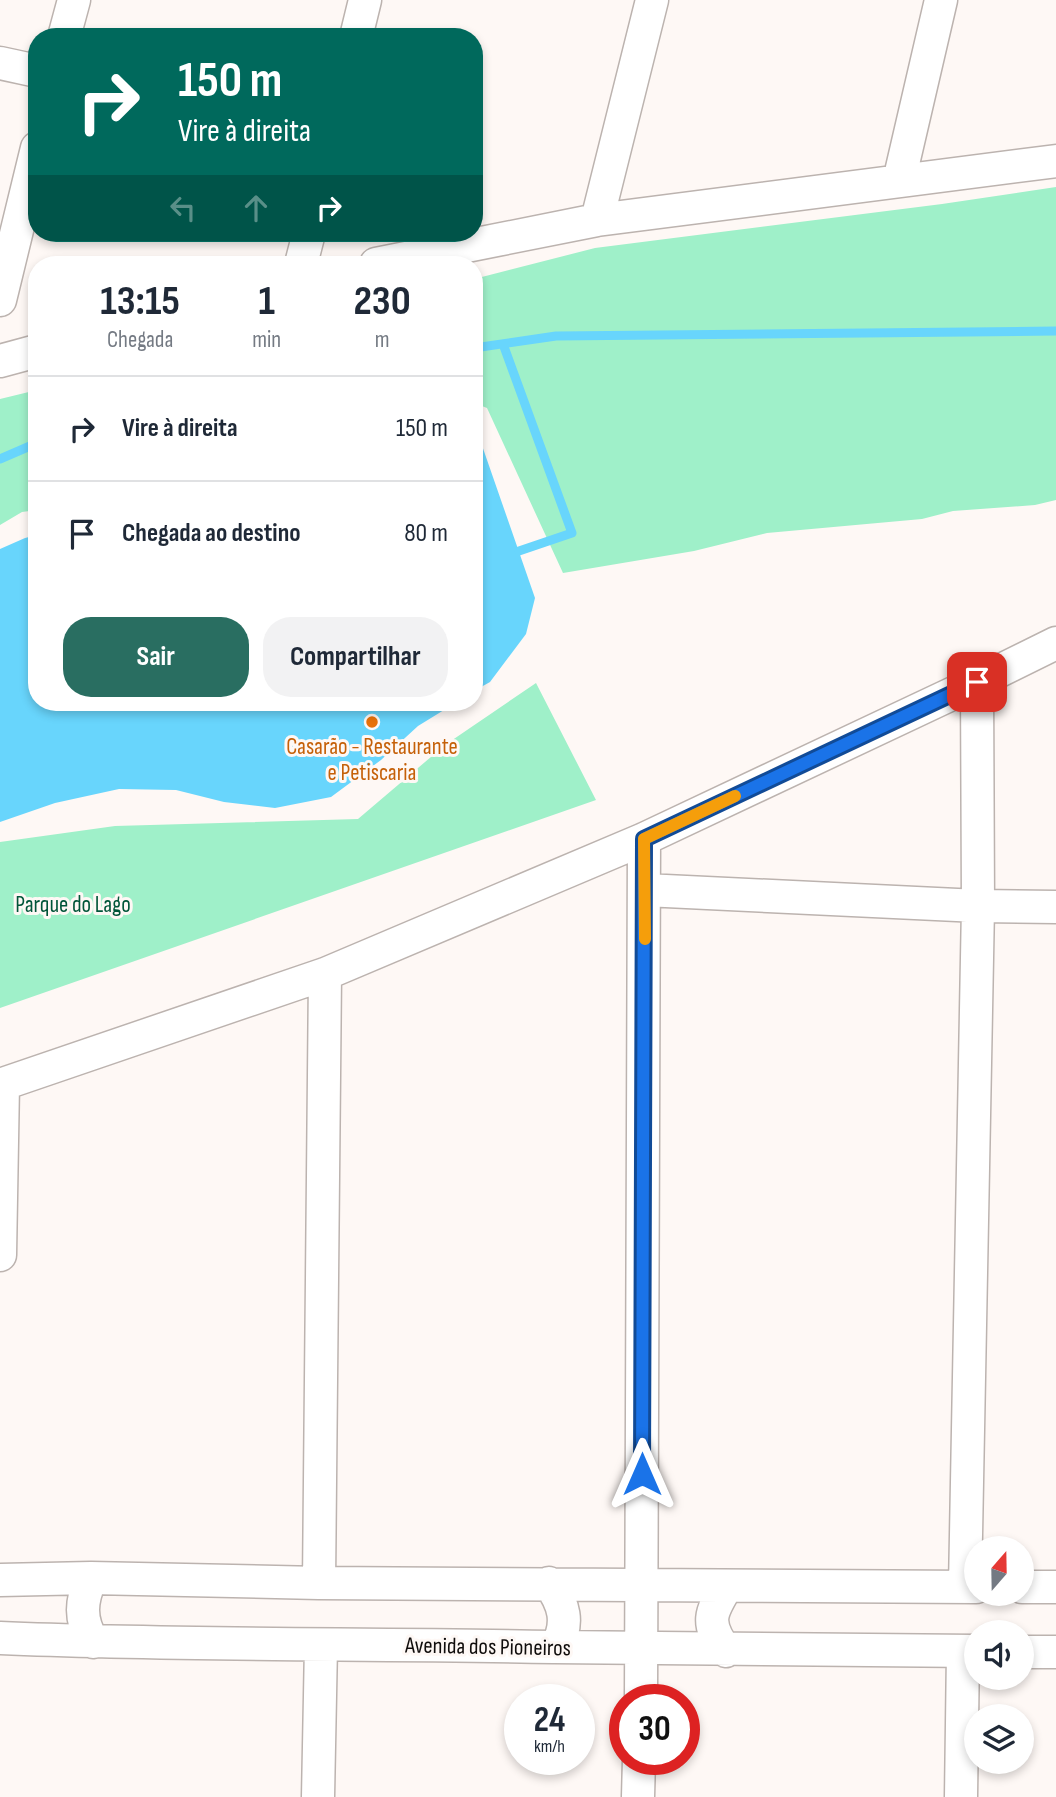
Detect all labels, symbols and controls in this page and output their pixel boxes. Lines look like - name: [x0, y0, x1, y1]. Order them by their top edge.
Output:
- text: 150 m: [178, 52, 282, 111]
- icon: right: [63, 56, 154, 147]
- text: Vire à direita: [178, 112, 311, 151]
- icon: left: [164, 189, 202, 227]
- icon: ahead: [237, 189, 275, 227]
- icon: right: [310, 189, 348, 227]
- text: 13:15: [100, 276, 180, 327]
- text: 1: [258, 276, 275, 327]
- text: 230: [353, 276, 411, 327]
- text: Chegada: [107, 326, 173, 354]
- text: min: [252, 326, 281, 354]
- text: m: [375, 326, 389, 354]
- icon: right: [63, 410, 101, 448]
- text: Vire à direita: [122, 413, 238, 444]
- text: 150 m: [396, 413, 448, 444]
- icon: arrive: [63, 515, 101, 553]
- text: Chegada ao destino: [122, 518, 301, 549]
- text: 80 m: [404, 518, 448, 549]
- button: Sair: [63, 617, 249, 697]
- button: Compartilhar: [263, 617, 448, 697]
- pin: [947, 652, 1007, 712]
- icon: arrive: [958, 663, 996, 701]
- marker: Casarão - Restaurante e Petiscaria: [364, 714, 380, 730]
- place label: Casarão - Restaurante e Petiscaria: [286, 733, 458, 787]
- park label: Parque do Lago: [15, 891, 131, 919]
- position arrow: [605, 1437, 679, 1511]
- north arrow: [964, 1536, 1034, 1606]
- map controls: [964, 1536, 1034, 1774]
- button: sound: [964, 1620, 1034, 1690]
- street label: Avenida dos Pioneiros: [404, 1632, 571, 1662]
- speed limit sign: 30: [609, 1684, 700, 1775]
- text: 24: [534, 1699, 565, 1742]
- button: layers: [964, 1704, 1034, 1774]
- text: km/h: [534, 1736, 565, 1757]

